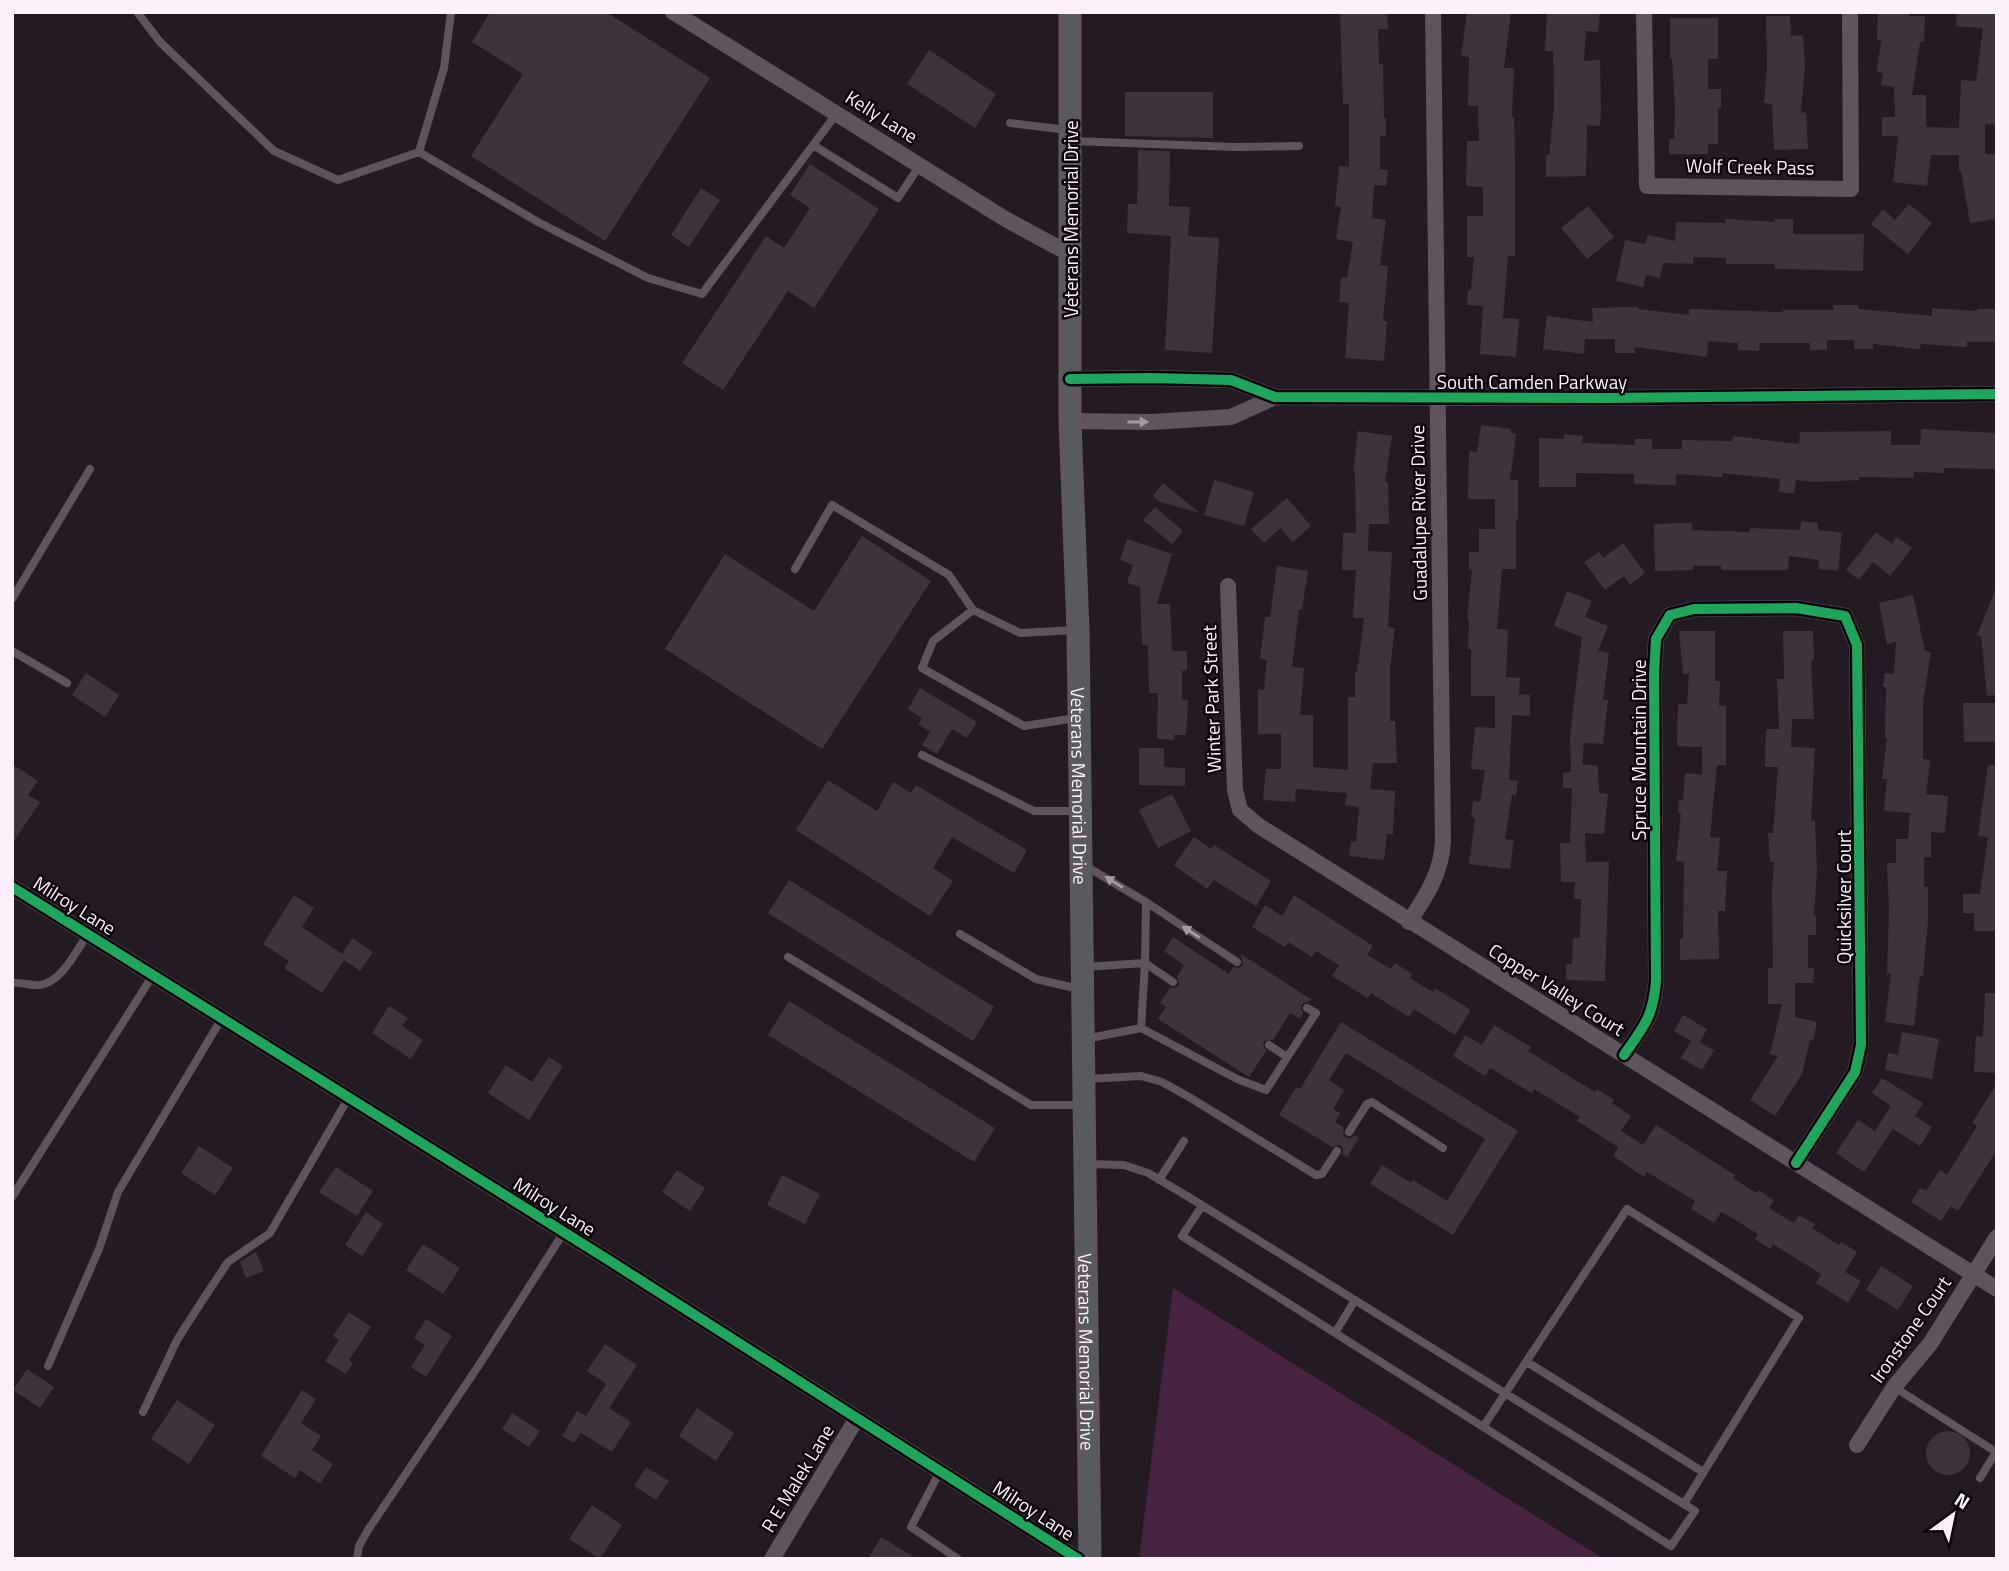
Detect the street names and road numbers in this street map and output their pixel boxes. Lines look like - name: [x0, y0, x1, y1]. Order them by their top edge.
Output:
- street label: Kelly Lane: [840, 82, 924, 150]
- street label: Veterans Memorial Drive: [1056, 120, 1085, 318]
- street label: Wolf Creek Pass: [1685, 150, 1815, 182]
- street label: South Camden Parkway: [1437, 367, 1627, 396]
- street label: Guadalupe River Drive: [1402, 425, 1434, 601]
- street label: Winter Park Street: [1194, 624, 1228, 773]
- street label: Spruce Mountain Drive: [1624, 659, 1653, 841]
- street label: Veterans Memorial Drive: [1064, 687, 1096, 885]
- street label: Quicksilver Court: [1829, 829, 1858, 964]
- street label: Milroy Lane: [28, 868, 122, 942]
- street label: Copper Valley Court: [1483, 935, 1631, 1043]
- street label: Milroy Lane: [508, 1169, 602, 1243]
- street label: Veterans Memorial Drive: [1072, 1253, 1103, 1451]
- street label: Ironstone Court: [1862, 1269, 1958, 1388]
- street label: R E Malek Lane: [753, 1418, 841, 1538]
- street label: Milroy Lane: [987, 1473, 1081, 1547]

